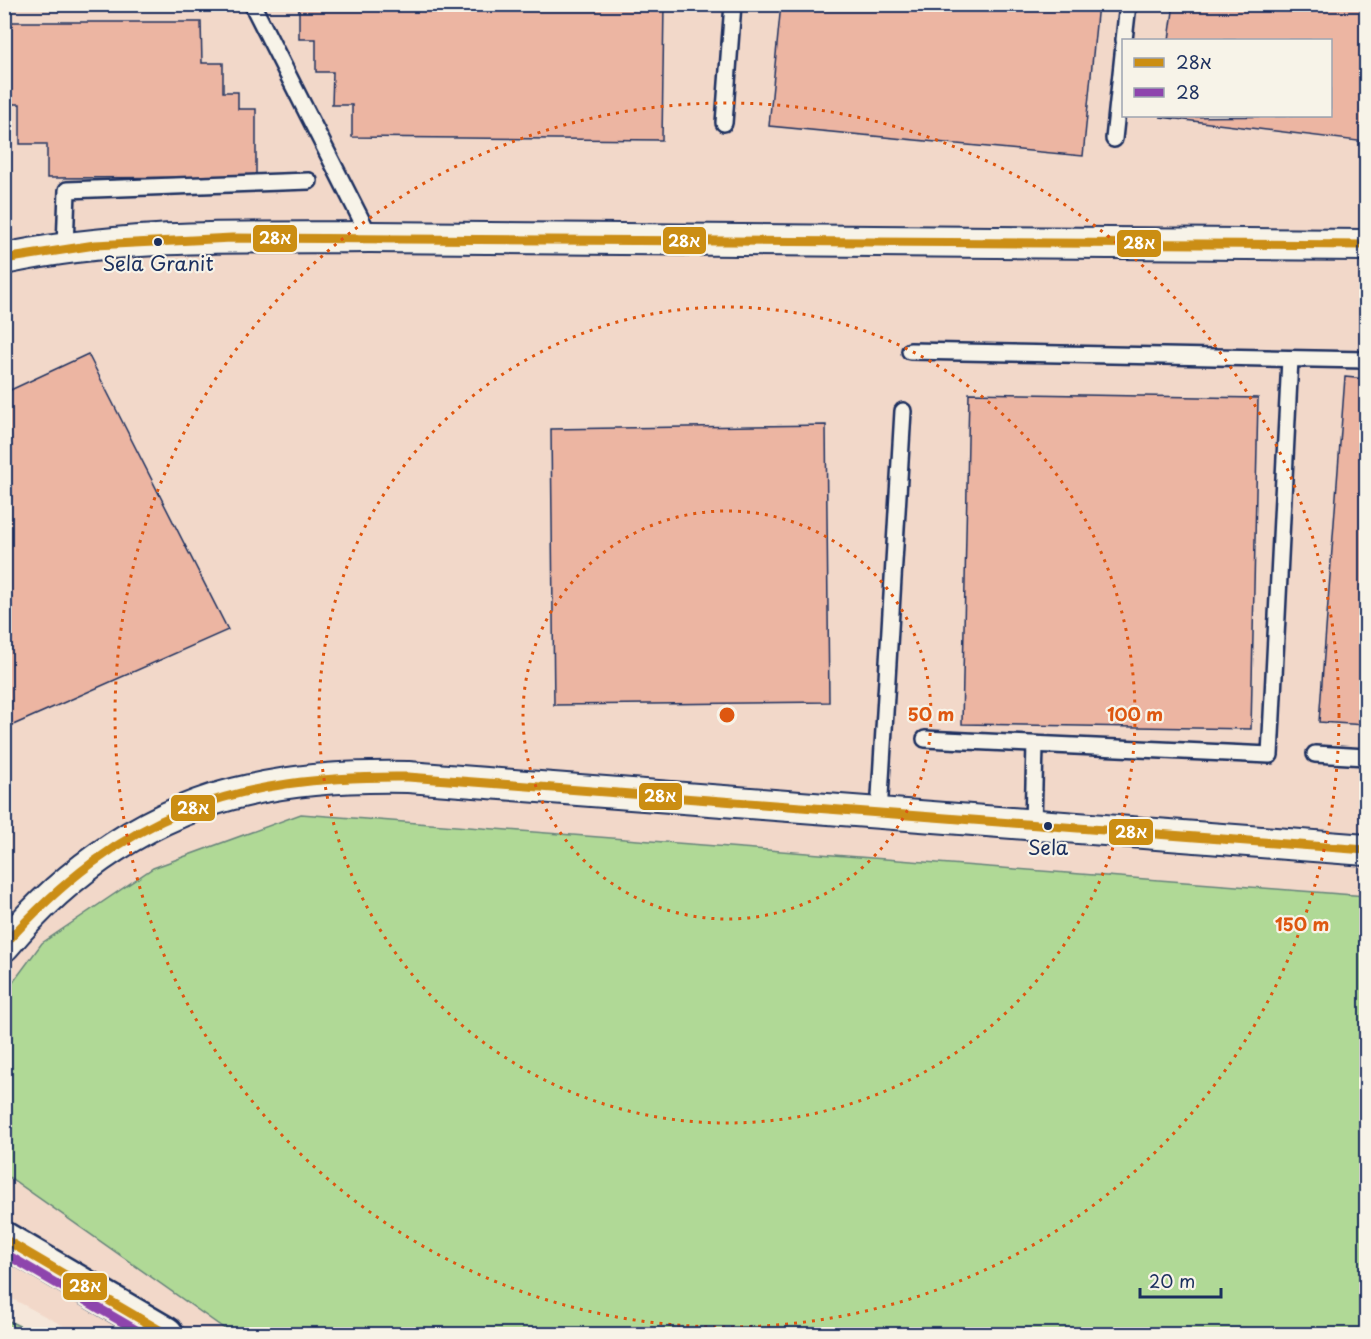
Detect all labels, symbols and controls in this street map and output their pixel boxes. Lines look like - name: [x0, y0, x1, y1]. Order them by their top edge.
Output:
- legend: [1122, 39, 1332, 117]
- text: 28א: [1176, 48, 1212, 75]
- text: 28: [1176, 78, 1200, 105]
- line badge: 28א: [252, 224, 298, 253]
- text: 28א: [259, 225, 291, 249]
- line badge: 28א: [662, 226, 707, 255]
- text: 28א: [668, 228, 700, 252]
- line badge: 28א: [1116, 229, 1162, 258]
- text: 28א: [1123, 230, 1155, 254]
- marker: Sela Granit: [152, 236, 164, 248]
- place label: Sela Granit: [102, 248, 214, 278]
- text: 50 m: [908, 700, 954, 727]
- text: 100 m: [1107, 700, 1163, 727]
- centre of rings: [717, 705, 737, 725]
- line badge: 28א: [638, 782, 683, 811]
- text: 28א: [644, 783, 676, 807]
- line badge: 28א: [170, 794, 216, 822]
- text: 28א: [177, 795, 209, 819]
- line badge: 28א: [1108, 818, 1154, 846]
- text: 28א: [1115, 819, 1147, 843]
- marker: Sela: [1042, 820, 1054, 832]
- place label: Sela: [1028, 832, 1069, 862]
- text: 150 m: [1275, 910, 1329, 937]
- scale bar: [1140, 1261, 1221, 1299]
- text: 20 m: [1149, 1267, 1195, 1294]
- line badge: 28א: [62, 1272, 108, 1301]
- text: 28א: [69, 1273, 101, 1297]

